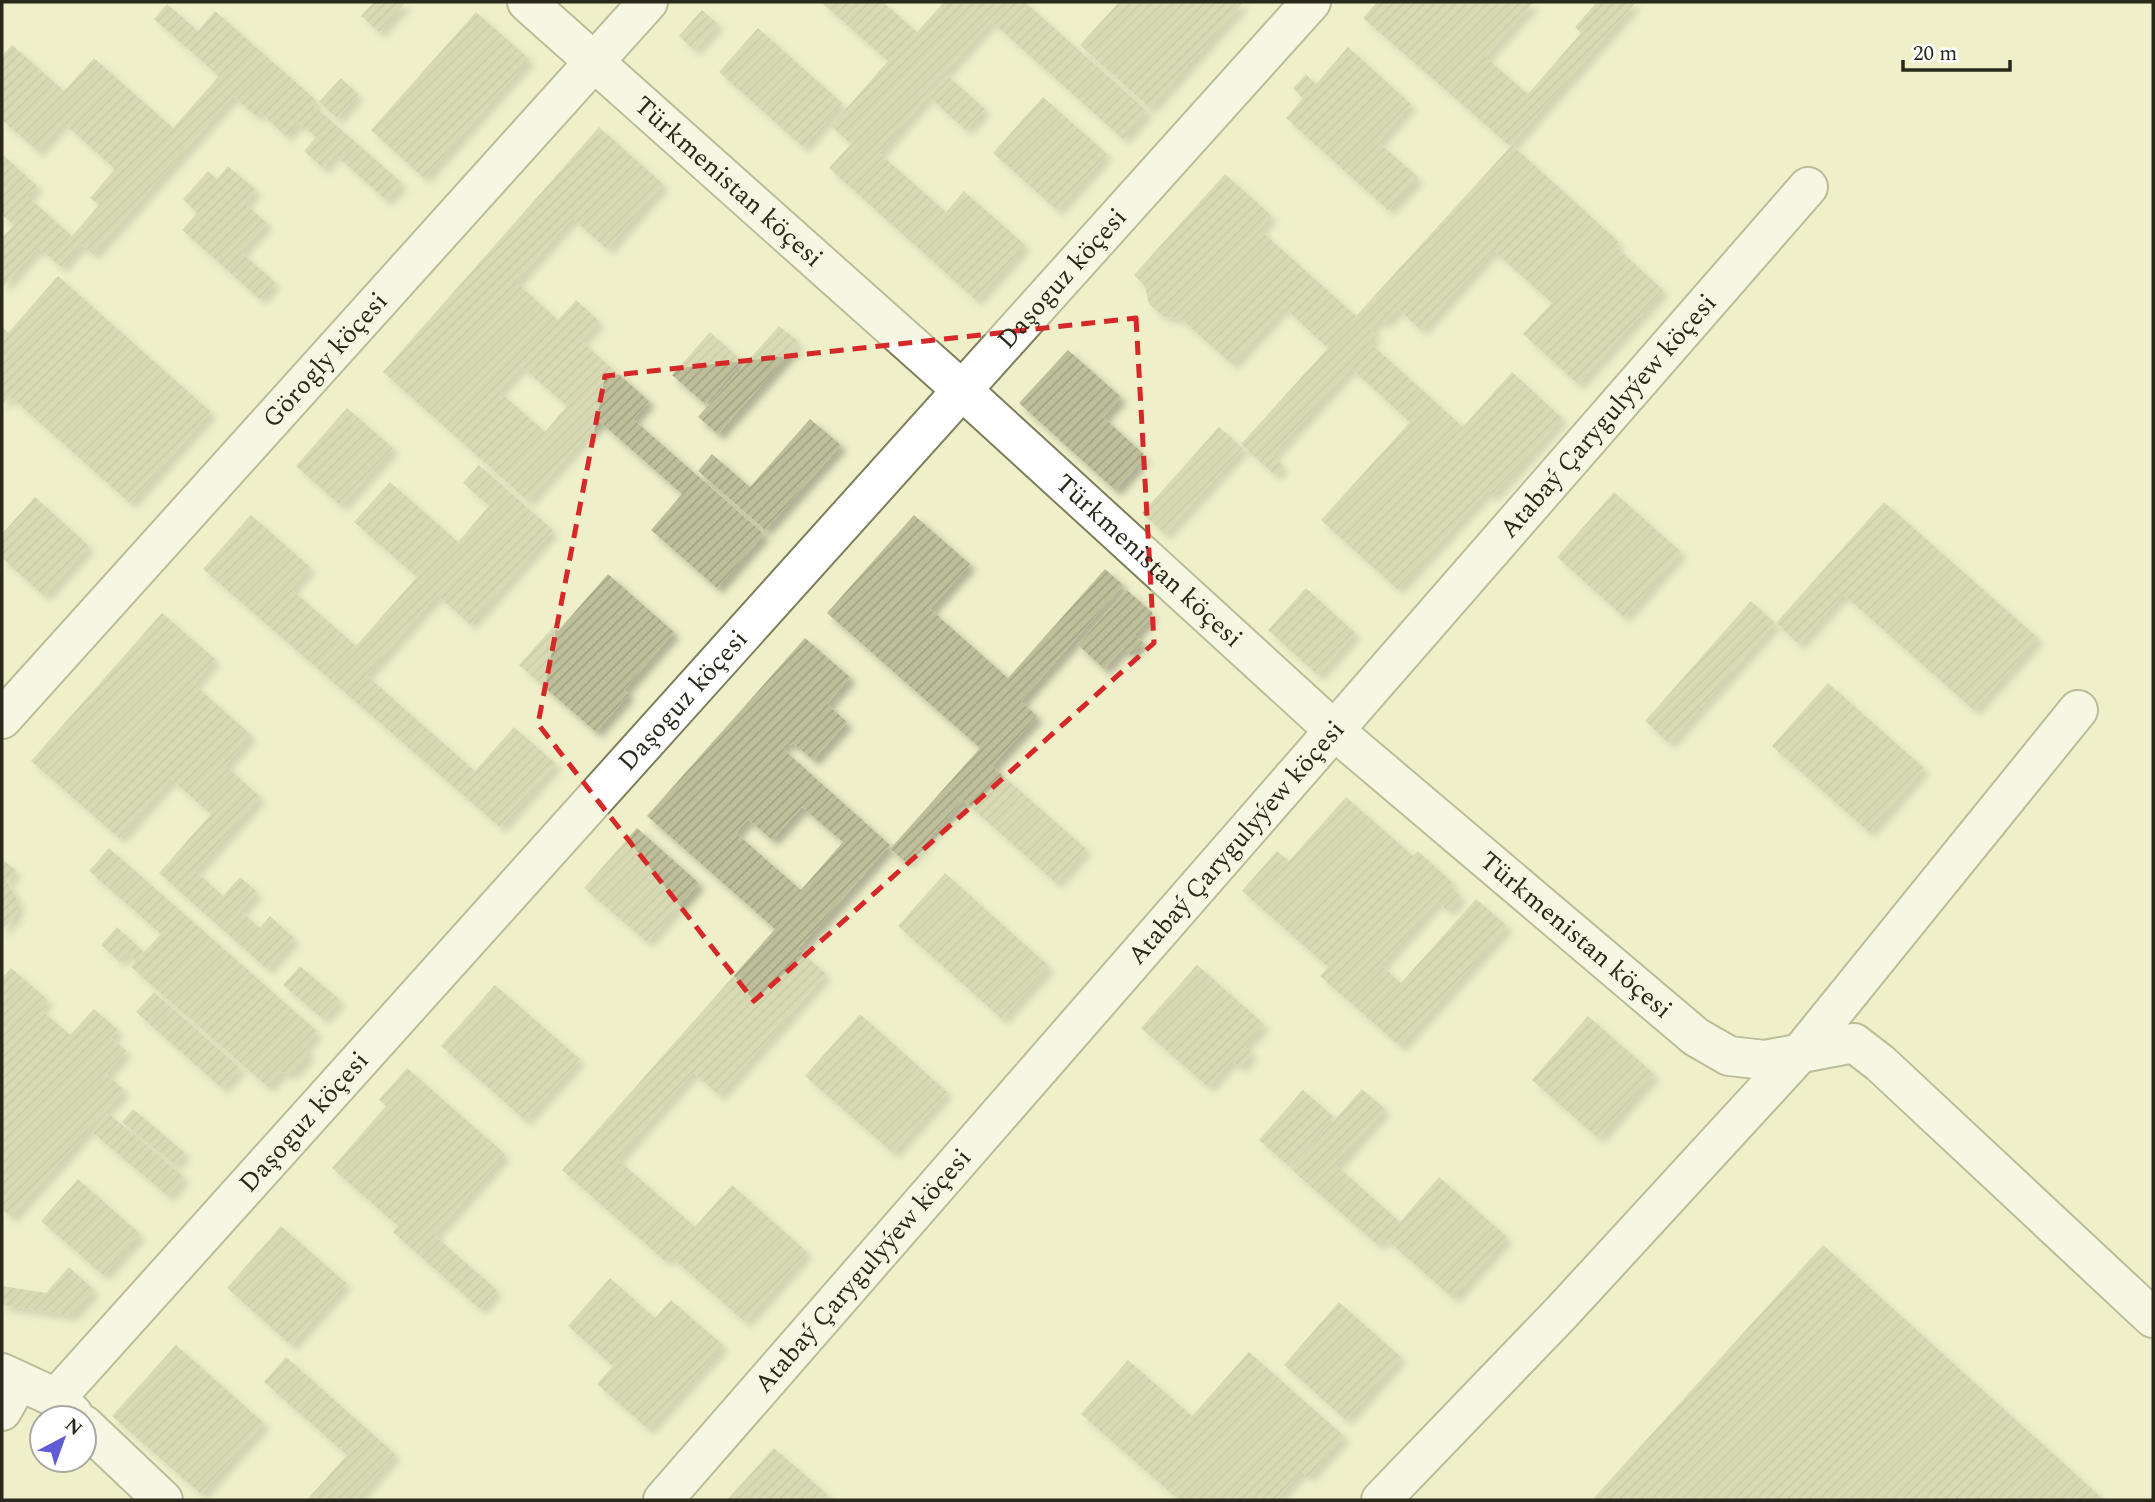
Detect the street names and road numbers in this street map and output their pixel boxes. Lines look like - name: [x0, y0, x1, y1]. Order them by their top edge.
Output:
- street label: Türkmenistan köçesi: [625, 86, 832, 277]
- street label: Daşoguz köçesi: [988, 199, 1137, 359]
- street label: Görogly köçesi: [253, 283, 398, 437]
- street label: Atabaý Çarygulyýew köçesi: [1490, 285, 1726, 548]
- street label: Türkmenistan köçesi: [1046, 464, 1252, 657]
- street label: Daşoguz köçesi: [609, 621, 758, 780]
- street label: Atabaý Çarygulyýew köçesi: [1118, 711, 1354, 974]
- street label: Türkmenistan köçesi: [1471, 842, 1681, 1029]
- street label: Daşoguz köçesi: [229, 1042, 379, 1202]
- street label: Atabaý Çarygulyýew köçesi: [745, 1139, 981, 1402]

